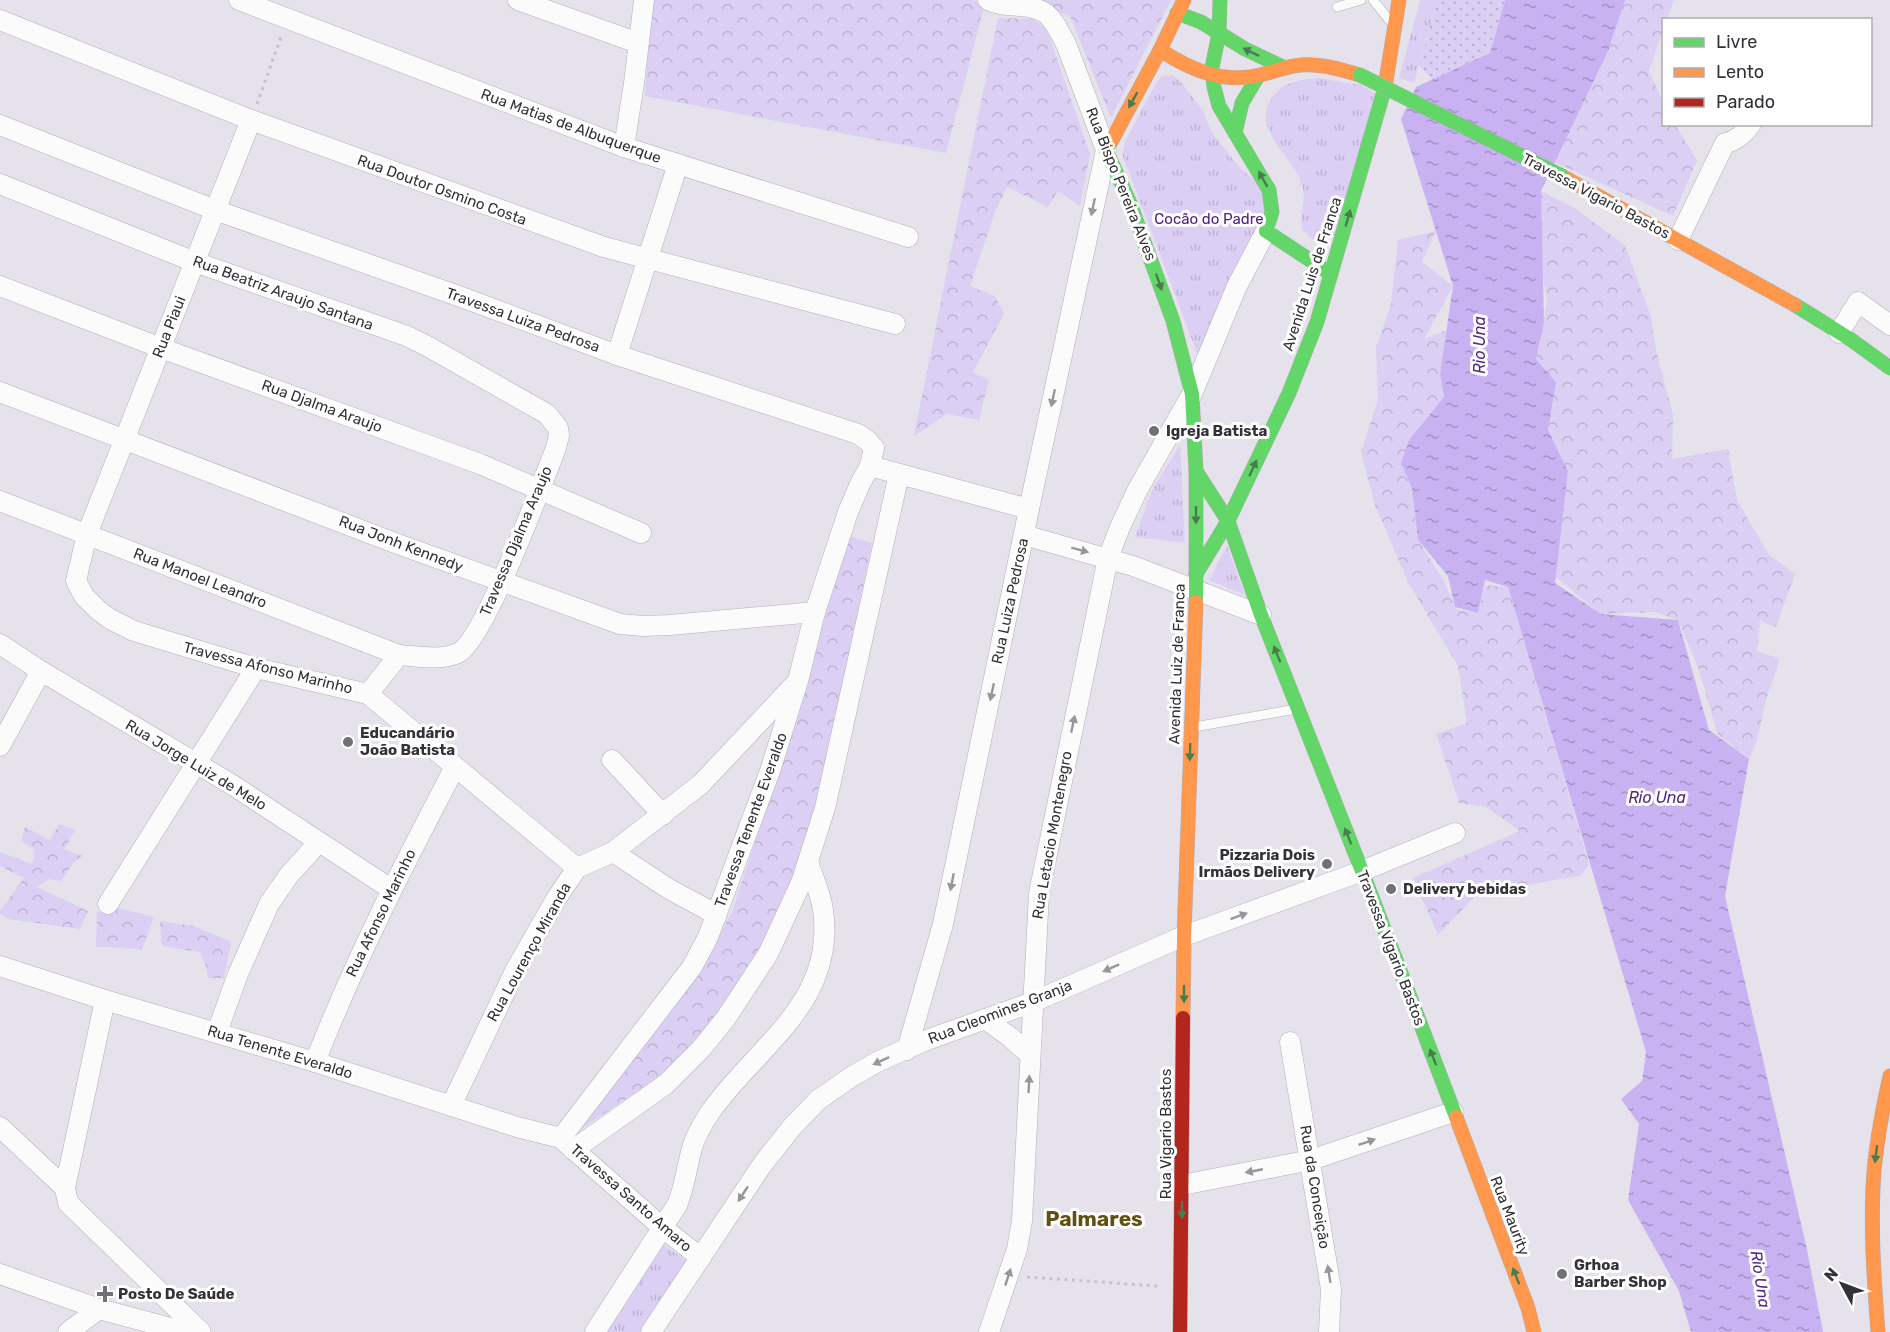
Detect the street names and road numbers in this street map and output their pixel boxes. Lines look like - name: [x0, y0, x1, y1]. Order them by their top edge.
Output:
- street label: Rua Matias de Albuquerque: [478, 85, 664, 167]
- street label: Rua Bispo Pereira Alves: [1082, 105, 1160, 264]
- street label: Travessa Vigario Bastos: [1519, 149, 1673, 243]
- street label: Rua Doutor Osmino Costa: [355, 151, 529, 229]
- street label: Avenida Luis de Franca: [1279, 195, 1345, 353]
- street label: Rua Beatriz Araujo Santana: [190, 252, 376, 334]
- street label: Travessa Luiza Pedrosa: [444, 284, 602, 356]
- street label: Rua Piaui: [148, 293, 190, 361]
- street label: Rua Djalma Araujo: [259, 376, 385, 436]
- street label: Travessa Djalma Araujo: [476, 463, 556, 619]
- street label: Rua Jonh Kennedy: [336, 512, 466, 576]
- street label: Rua Luiza Pedrosa: [988, 536, 1032, 666]
- street label: Rua Manoel Leandro: [131, 544, 269, 612]
- street label: Avenida Luiz de Franca: [1165, 583, 1189, 745]
- street label: Travessa Afonso Marinho: [181, 638, 355, 698]
- street label: Rua Jorge Luiz de Melo: [122, 716, 270, 814]
- street label: Travessa Tenente Everaldo: [711, 730, 791, 910]
- street label: Rua Letacio Montenegro: [1028, 750, 1076, 920]
- street label: Rua Afonso Marinho: [342, 846, 420, 980]
- street label: Travessa Vigario Bastos: [1353, 868, 1429, 1028]
- street label: Rua Lourenço Miranda: [483, 879, 575, 1025]
- street label: Rua Cleomines Granja: [926, 976, 1074, 1048]
- street label: Rua Tenente Everaldo: [205, 1021, 355, 1083]
- street label: Rua Vigario Bastos: [1157, 1068, 1175, 1199]
- street label: Rua da Conceição: [1296, 1124, 1334, 1250]
- street label: Travessa Santo Amaro: [567, 1140, 695, 1256]
- street label: Rua Maurity: [1487, 1174, 1533, 1258]

